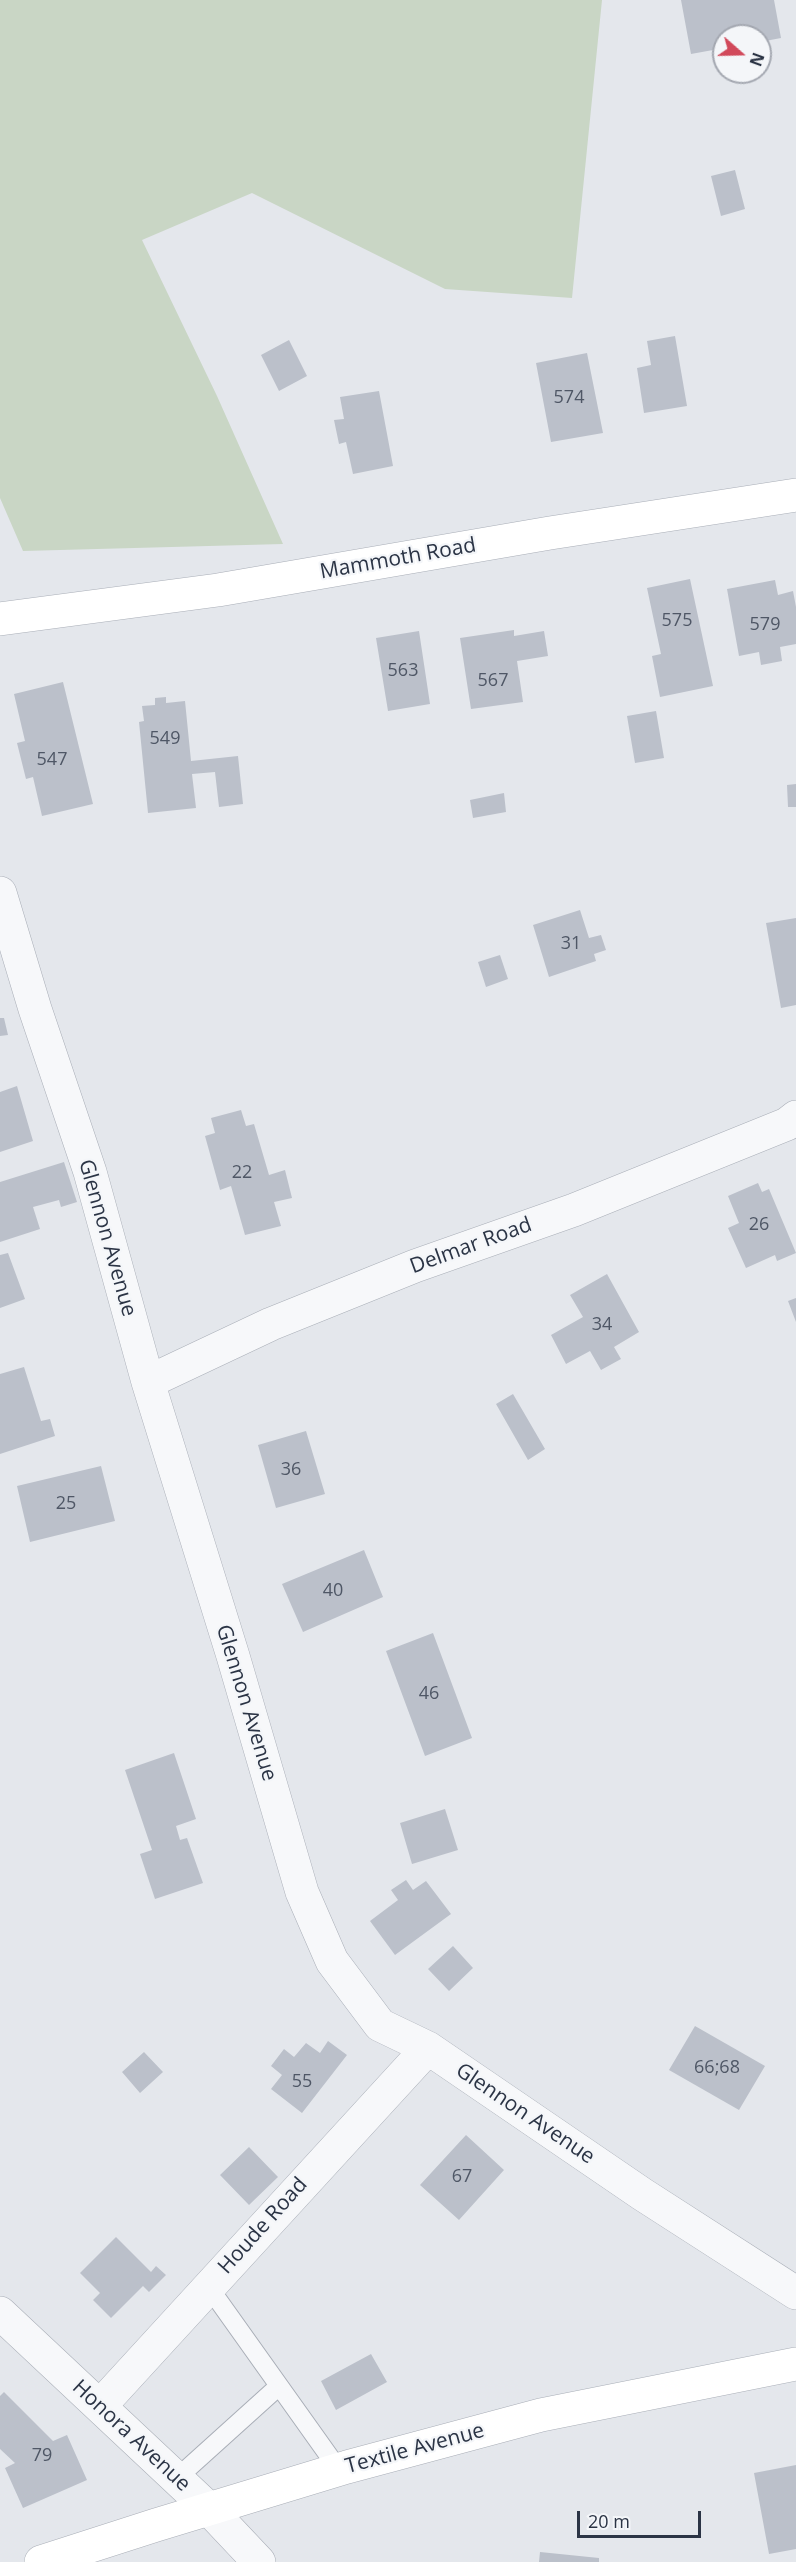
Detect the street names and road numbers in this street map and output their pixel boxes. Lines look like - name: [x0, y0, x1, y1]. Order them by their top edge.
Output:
- street label: Mammoth Road: [318, 533, 478, 585]
- street label: Glennon Avenue: [73, 1157, 141, 1319]
- street label: Delmar Road: [407, 1212, 535, 1280]
- street label: Glennon Avenue: [210, 1622, 282, 1784]
- street label: Glennon Avenue: [451, 2058, 599, 2170]
- street label: Houde Road: [213, 2173, 313, 2279]
- street label: Honora Avenue: [67, 2375, 195, 2497]
- street label: Textile Avenue: [343, 2418, 487, 2480]

